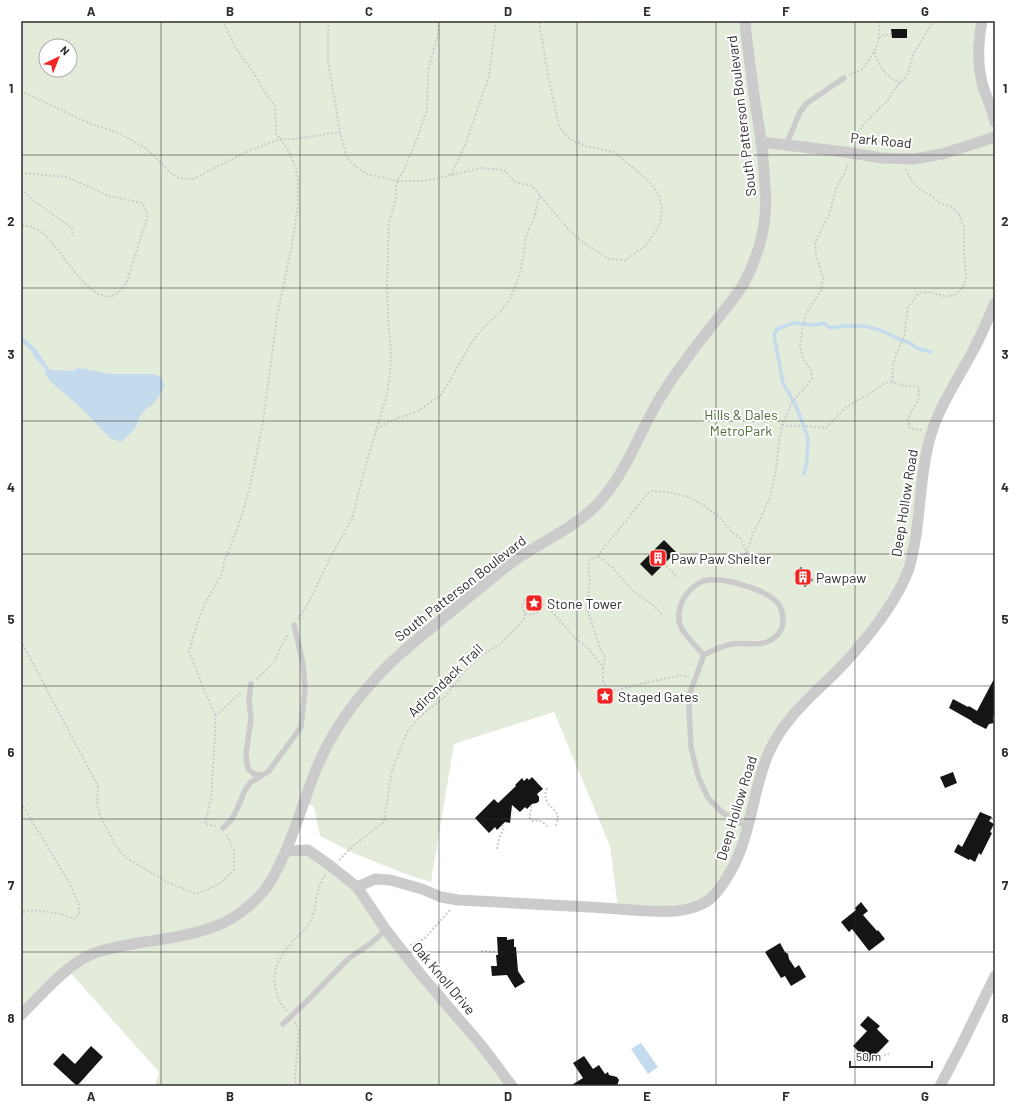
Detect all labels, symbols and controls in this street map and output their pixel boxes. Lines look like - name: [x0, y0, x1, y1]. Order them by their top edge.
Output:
- text: A: [87, 3, 96, 19]
- text: B: [226, 3, 234, 19]
- text: C: [365, 3, 373, 19]
- text: D: [504, 3, 512, 19]
- text: E: [643, 3, 651, 19]
- text: F: [782, 3, 790, 19]
- text: G: [921, 3, 929, 19]
- street label: South Patterson Boulevard: [723, 35, 759, 197]
- north arrow: [38, 38, 78, 78]
- text: N: [58, 43, 72, 58]
- text: 1: [9, 80, 13, 96]
- text: 1: [1003, 80, 1007, 96]
- street label: Park Road: [850, 129, 912, 151]
- text: 2: [7, 213, 15, 229]
- text: 2: [1001, 213, 1009, 229]
- text: 3: [7, 346, 15, 362]
- text: 3: [1001, 346, 1009, 362]
- park label: Hills & Dales MetroPark: [704, 406, 778, 439]
- street label: Deep Hollow Road: [887, 448, 921, 558]
- text: 4: [7, 479, 15, 495]
- text: 4: [1001, 479, 1009, 495]
- street label: South Patterson Boulevard: [391, 531, 529, 645]
- building icon: Paw Paw Shelter: [648, 548, 668, 568]
- place label: Paw Paw Shelter: [671, 550, 771, 567]
- building icon: Pawpaw: [793, 567, 813, 587]
- place label: Pawpaw: [816, 569, 866, 586]
- place icon: Stone Tower: [524, 593, 544, 613]
- place label: Stone Tower: [547, 595, 622, 612]
- text: 5: [7, 611, 15, 627]
- text: 5: [1001, 611, 1009, 627]
- street label: Adirondack Trail: [404, 640, 486, 720]
- place icon: Staged Gates: [595, 686, 615, 706]
- place label: Staged Gates: [618, 688, 699, 705]
- text: 6: [8, 744, 15, 760]
- text: 6: [1002, 744, 1009, 760]
- street label: Deep Hollow Road: [712, 754, 760, 862]
- text: 7: [8, 877, 15, 893]
- text: 7: [1002, 877, 1009, 893]
- street label: Oak Knoll Drive: [409, 938, 479, 1018]
- text: 8: [7, 1010, 15, 1026]
- text: 8: [1001, 1010, 1009, 1026]
- scale bar: [850, 1043, 932, 1069]
- text: 50 m: [856, 1049, 881, 1063]
- text: A: [87, 1088, 96, 1104]
- text: B: [226, 1088, 234, 1104]
- text: C: [365, 1088, 373, 1104]
- text: D: [504, 1088, 512, 1104]
- text: E: [643, 1088, 651, 1104]
- text: F: [782, 1088, 790, 1104]
- text: G: [921, 1088, 929, 1104]

